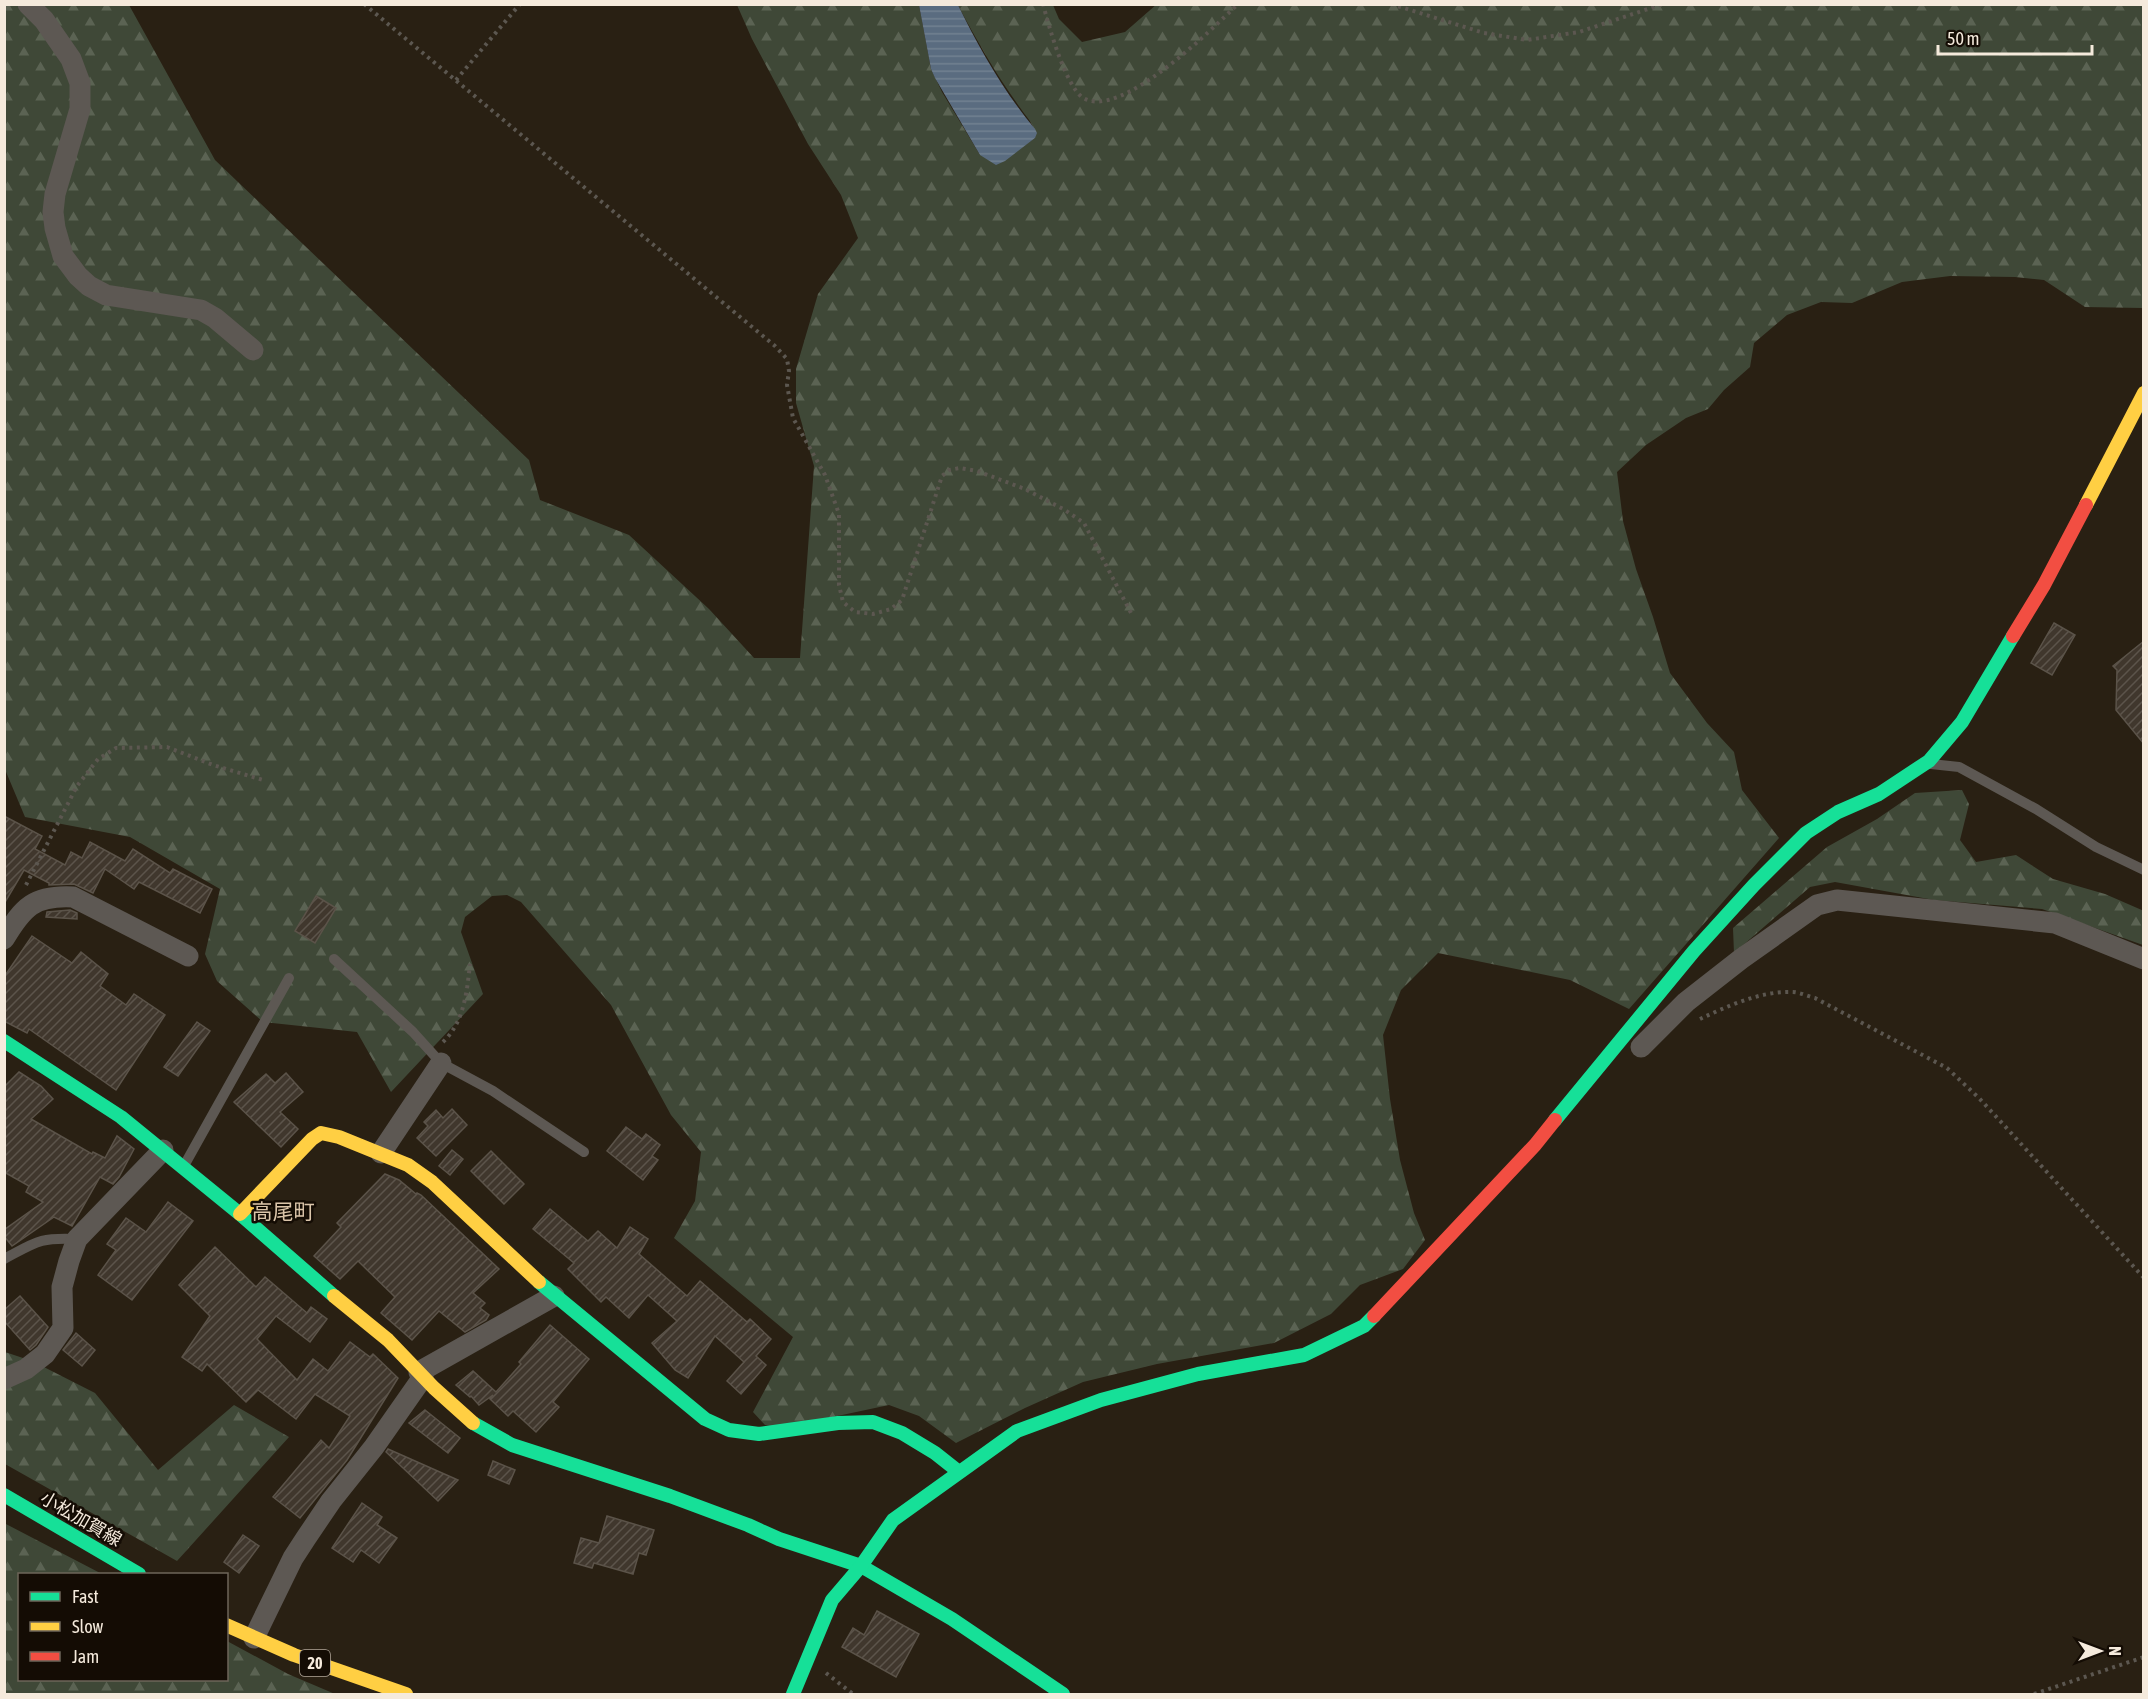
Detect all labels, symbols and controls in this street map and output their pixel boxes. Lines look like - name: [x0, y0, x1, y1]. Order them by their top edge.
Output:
- scale bar: [1938, 18, 2092, 56]
- text: 50 m: [1947, 28, 1979, 49]
- district label: 高尾町: [252, 1199, 315, 1223]
- street label: 小松加賀線: [37, 1487, 125, 1550]
- legend: [18, 1573, 228, 1681]
- text: Fast: [72, 1586, 99, 1607]
- text: Slow: [72, 1616, 103, 1637]
- north arrow: [2070, 1621, 2130, 1681]
- text: Jam: [72, 1646, 99, 1667]
- text: N: [2106, 1646, 2124, 1656]
- road number: 20: [300, 1650, 330, 1676]

